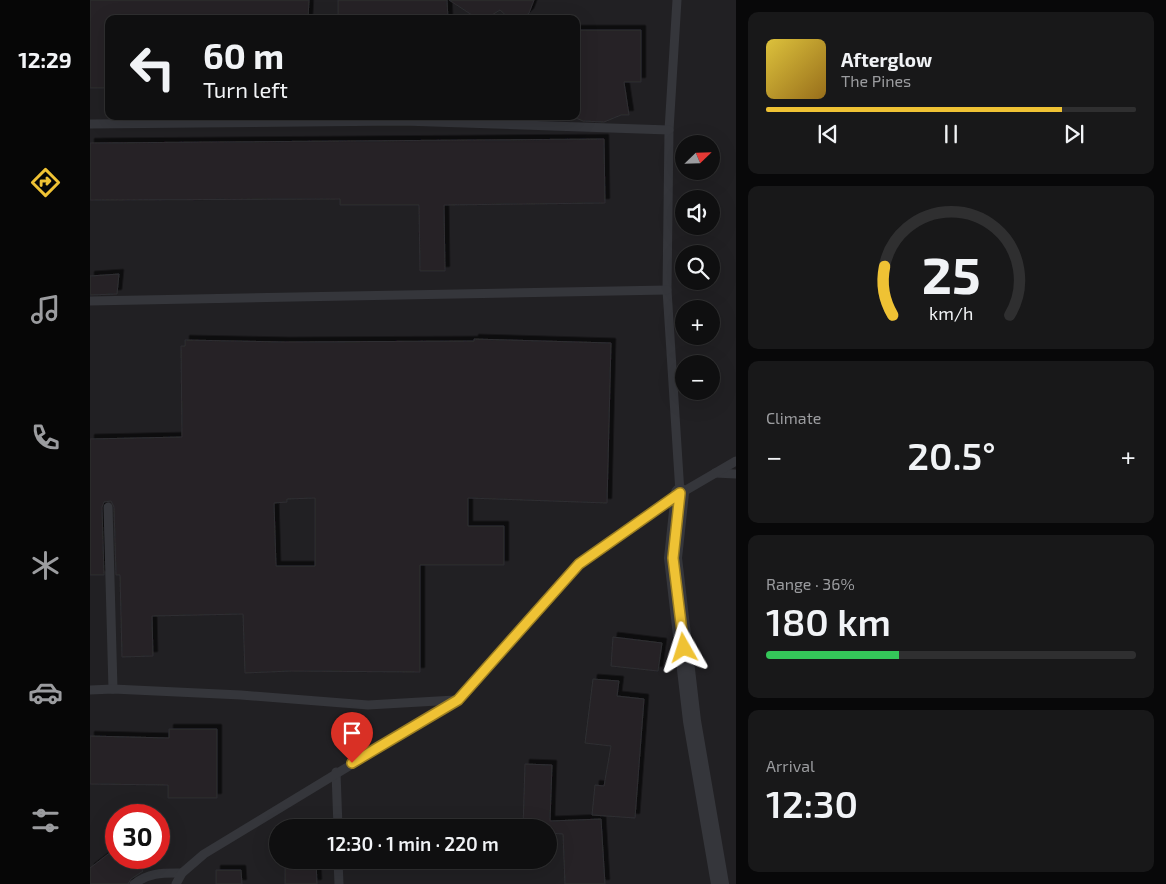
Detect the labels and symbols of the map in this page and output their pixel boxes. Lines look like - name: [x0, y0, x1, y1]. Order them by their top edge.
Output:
- north arrow: [675, 135, 720, 180]
- position arrow: [657, 621, 709, 673]
- pin: [331, 712, 373, 763]
- speed limit sign: 30: [105, 804, 170, 869]

